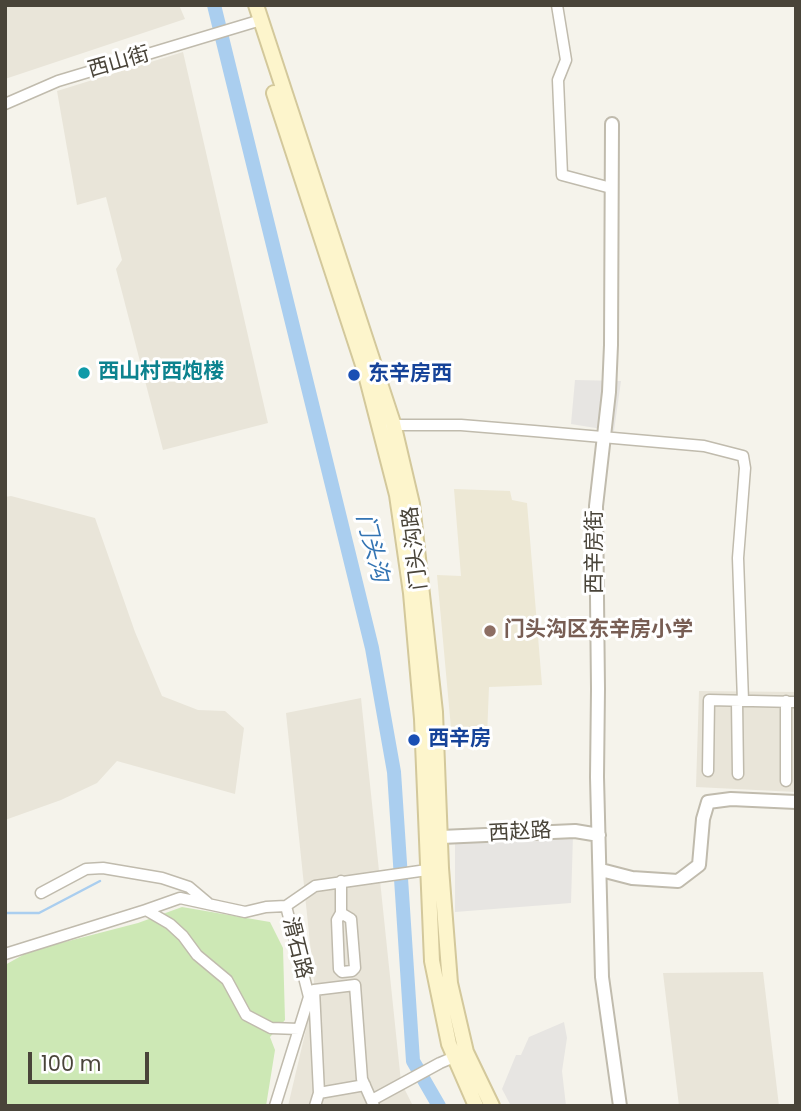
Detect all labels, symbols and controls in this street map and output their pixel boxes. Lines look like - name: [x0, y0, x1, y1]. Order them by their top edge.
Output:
- street label: 西山街: [85, 42, 153, 84]
- place label: 西山村西炮楼: [98, 360, 224, 386]
- place label: 东辛房西: [368, 362, 452, 388]
- marker: 西山村西炮楼: [76, 365, 92, 381]
- marker: 东辛房西: [346, 367, 362, 383]
- street label: 门头沟路: [398, 505, 434, 591]
- street label: 西辛房街: [583, 510, 609, 594]
- water label: 门头沟: [349, 511, 393, 585]
- place label: 门头沟区东辛房小学: [504, 618, 693, 644]
- marker: 门头沟区东辛房小学: [482, 623, 498, 639]
- place label: 西辛房: [428, 727, 491, 753]
- marker: 西辛房: [406, 732, 422, 748]
- street label: 西赵路: [488, 819, 552, 847]
- street label: 滑石路: [276, 914, 316, 982]
- scale bar: [32, 1038, 152, 1082]
- text: 100 m: [41, 1049, 101, 1078]

